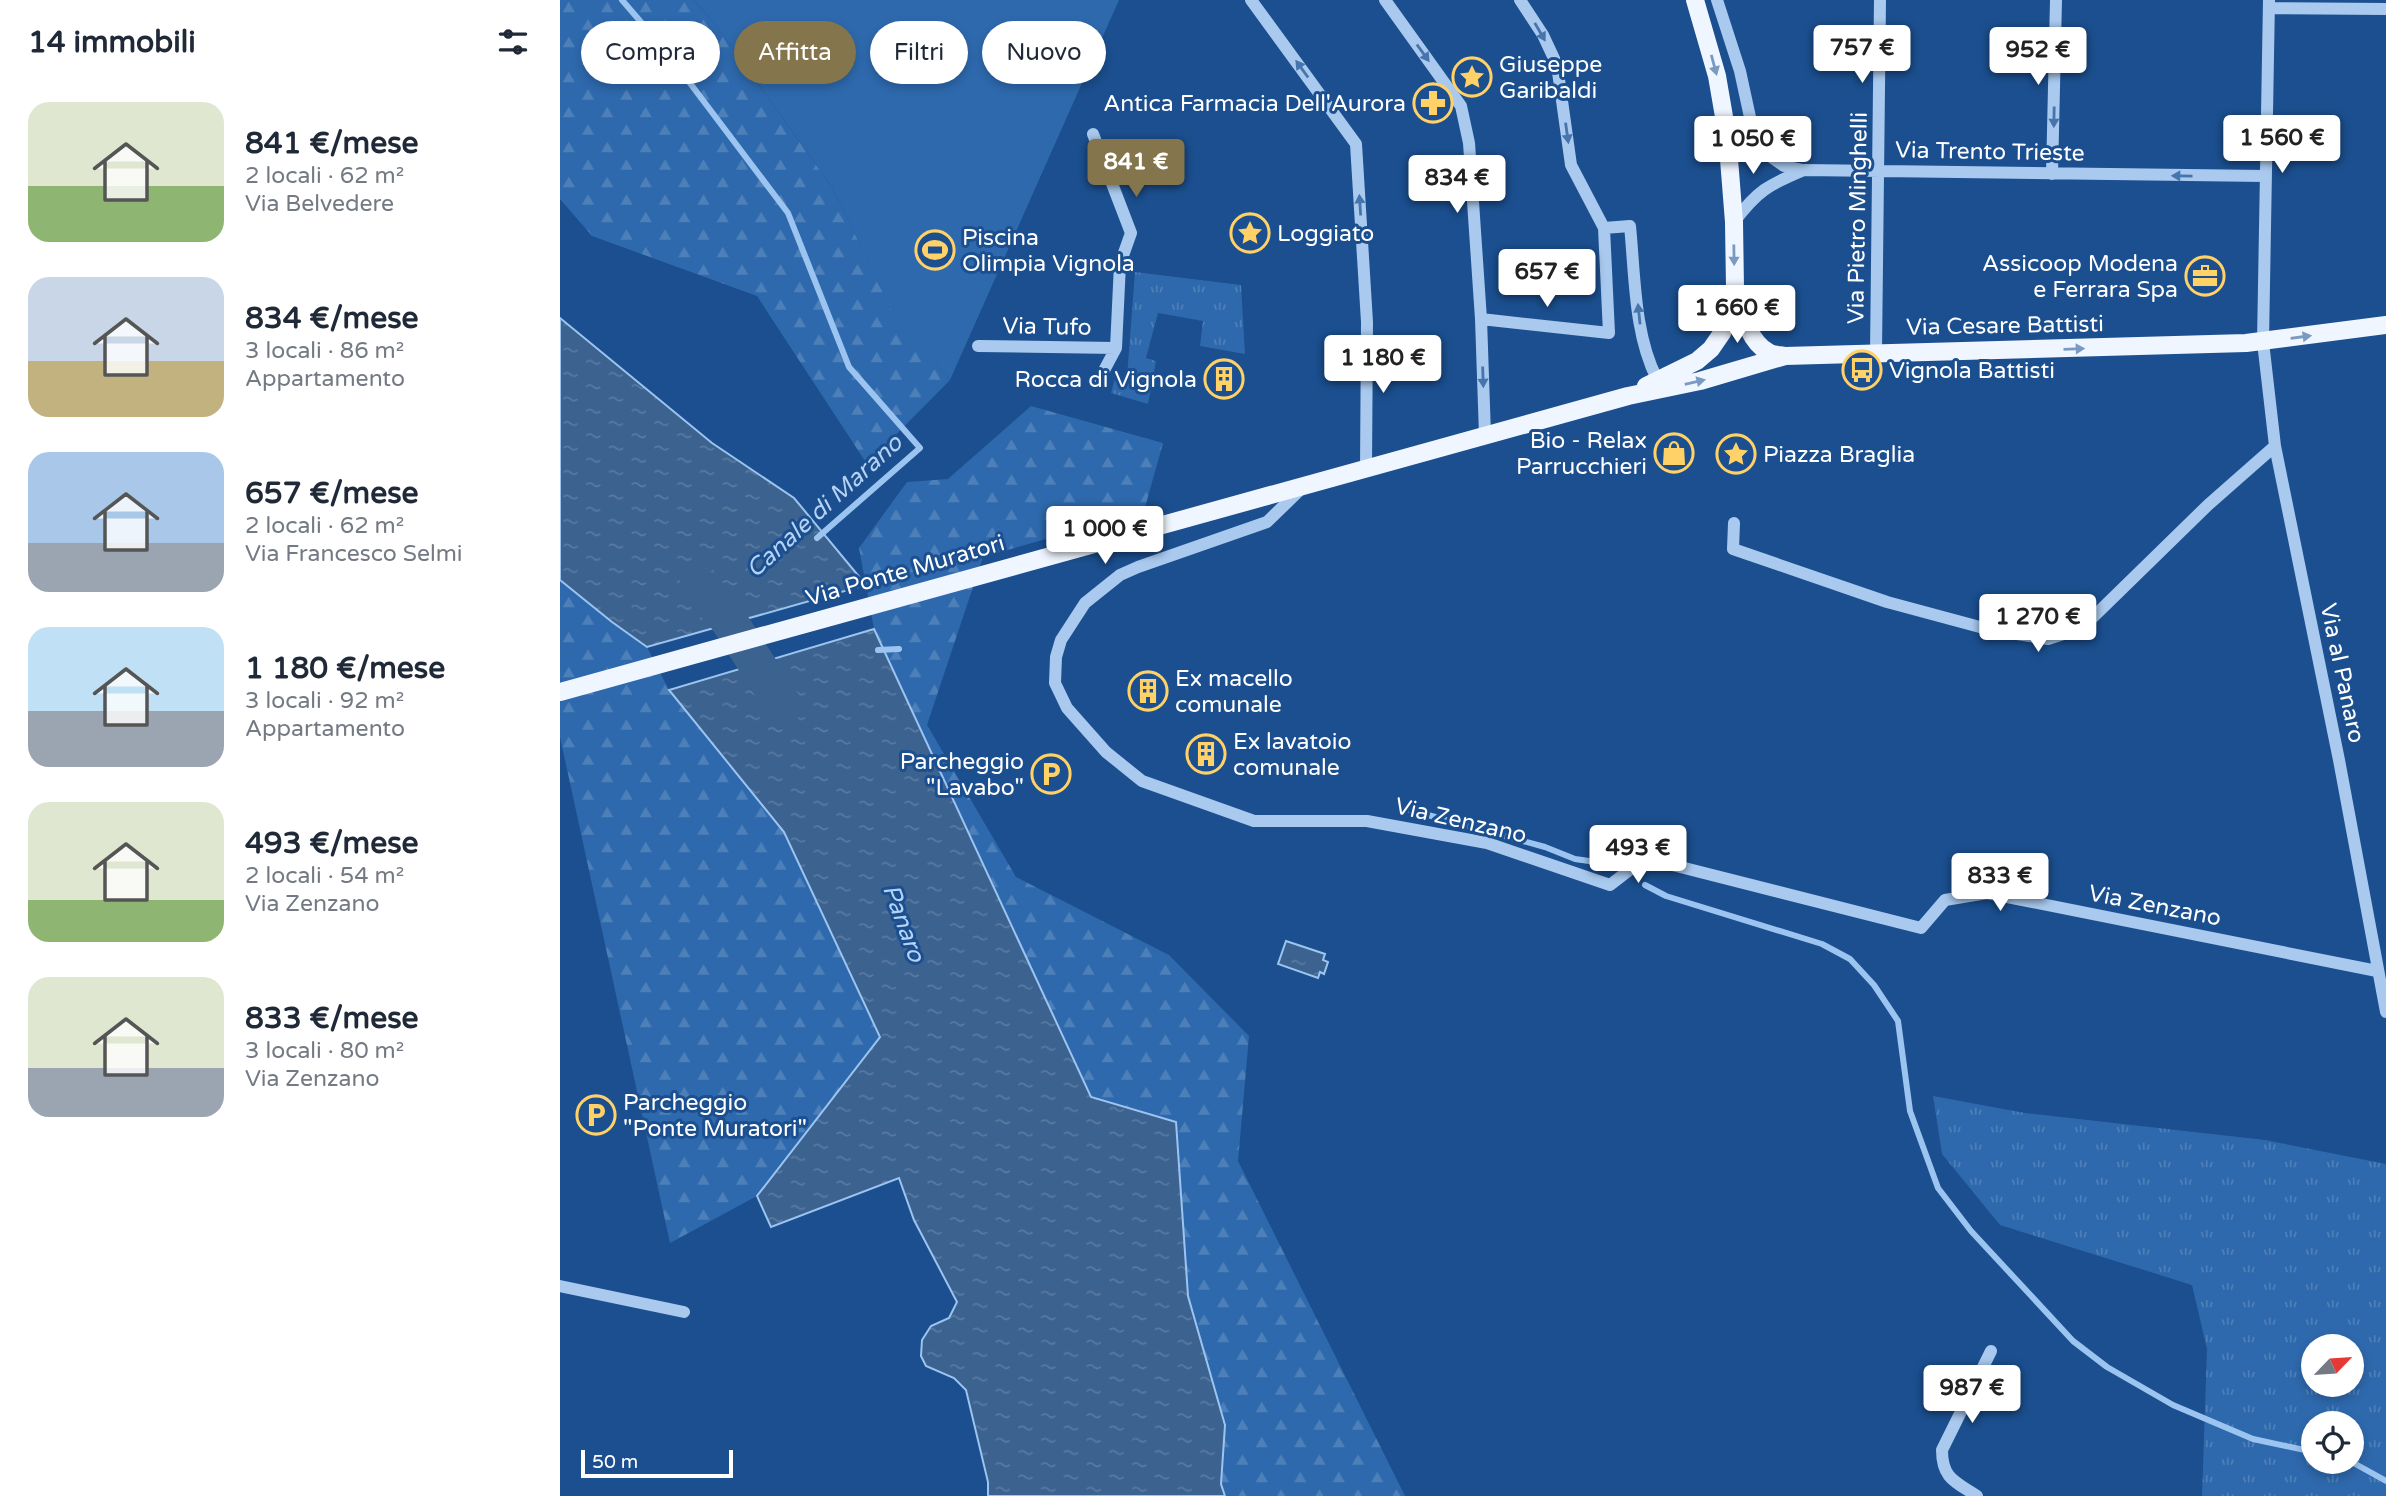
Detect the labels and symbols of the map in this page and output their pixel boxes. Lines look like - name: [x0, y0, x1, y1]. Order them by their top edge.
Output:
- one-way arrow: [1534, 22, 1546, 41]
- pin: 757 €: [1813, 25, 1911, 85]
- pin: 952 €: [1989, 28, 2087, 87]
- one-way arrow: [1415, 44, 1429, 62]
- place label: Giuseppe Garibaldi: [1499, 51, 1602, 105]
- one-way arrow: [1709, 55, 1720, 77]
- place icon: Giuseppe Garibaldi: [1451, 56, 1493, 98]
- one-way arrow: [1295, 60, 1309, 78]
- pharmacy icon: Antica Farmacia Dell'Aurora: [1412, 82, 1454, 124]
- place label: Antica Farmacia Dell'Aurora: [1103, 90, 1406, 118]
- one-way arrow: [2048, 106, 2059, 128]
- street label: Via Pietro Minghelli: [1842, 112, 1874, 324]
- pin: 1 050 €: [1688, 116, 1818, 176]
- pin: 1 560 €: [2217, 116, 2347, 175]
- one-way arrow: [1561, 122, 1572, 144]
- street label: Via Trento Trieste: [1895, 136, 2085, 168]
- pin: 841 €: [1087, 140, 1185, 199]
- pin: 834 €: [1408, 156, 1506, 215]
- one-way arrow: [2171, 170, 2193, 181]
- one-way arrow: [1354, 193, 1365, 215]
- place icon: Loggiato: [1229, 212, 1271, 254]
- place label: Loggiato: [1277, 220, 1374, 248]
- place label: Piscina Olimpia Vignola: [962, 224, 1135, 278]
- sports icon: Piscina Olimpia Vignola: [914, 229, 956, 271]
- one-way arrow: [1729, 244, 1740, 266]
- pin: 657 €: [1498, 250, 1596, 309]
- place label: Assicoop Modena e Ferrara Spa: [1982, 250, 2178, 304]
- office icon: Assicoop Modena e Ferrara Spa: [2184, 255, 2226, 297]
- pin: 1 660 €: [1672, 286, 1802, 345]
- one-way arrow: [1634, 302, 1645, 324]
- street label: Via Cesare Battisti: [1906, 310, 2104, 342]
- street label: Via Tufo: [1002, 312, 1092, 342]
- one-way arrow: [2290, 331, 2312, 342]
- pin: 1 180 €: [1318, 336, 1448, 395]
- one-way arrow: [2063, 343, 2085, 355]
- bus stop icon: Vignola Battisti: [1841, 349, 1883, 391]
- place label: Vignola Battisti: [1889, 357, 2055, 385]
- building icon: Rocca di Vignola: [1203, 358, 1245, 400]
- place label: Rocca di Vignola: [1014, 366, 1197, 394]
- one-way arrow: [1478, 366, 1489, 388]
- one-way arrow: [1684, 376, 1706, 387]
- place label: Bio - Relax Parrucchieri: [1516, 427, 1647, 481]
- water label: Canale di Marano: [740, 428, 909, 584]
- shop icon: Bio - Relax Parrucchieri: [1653, 432, 1695, 474]
- place icon: Piazza Braglia: [1715, 433, 1757, 475]
- place label: Piazza Braglia: [1763, 441, 1915, 469]
- pin: 1 000 €: [1040, 506, 1170, 566]
- street label: Via Ponte Muratori: [803, 529, 1008, 613]
- pin: 1 270 €: [1973, 594, 2103, 654]
- street label: Via al Panaro: [2314, 601, 2370, 746]
- place label: Ex macello comunale: [1175, 665, 1293, 719]
- building icon: Ex macello comunale: [1127, 670, 1169, 712]
- place label: Ex lavatoio comunale: [1233, 728, 1352, 782]
- building icon: Ex lavatoio comunale: [1185, 733, 1227, 775]
- place label: Parcheggio "Lavabo": [900, 748, 1024, 802]
- parking icon: Parcheggio "Lavabo": [1030, 753, 1072, 795]
- street label: Via Zenzano: [1392, 792, 1529, 850]
- pin: 493 €: [1589, 826, 1687, 885]
- pin: 833 €: [1951, 853, 2049, 913]
- street label: Via Zenzano: [2086, 879, 2223, 933]
- water label: Panaro: [876, 880, 931, 967]
- place label: Parcheggio "Ponte Muratori": [623, 1089, 807, 1143]
- parking icon: Parcheggio "Ponte Muratori": [575, 1094, 617, 1136]
- north arrow: [2301, 1334, 2364, 1396]
- pin: 987 €: [1923, 1366, 2021, 1425]
- scale bar: [581, 1447, 733, 1479]

